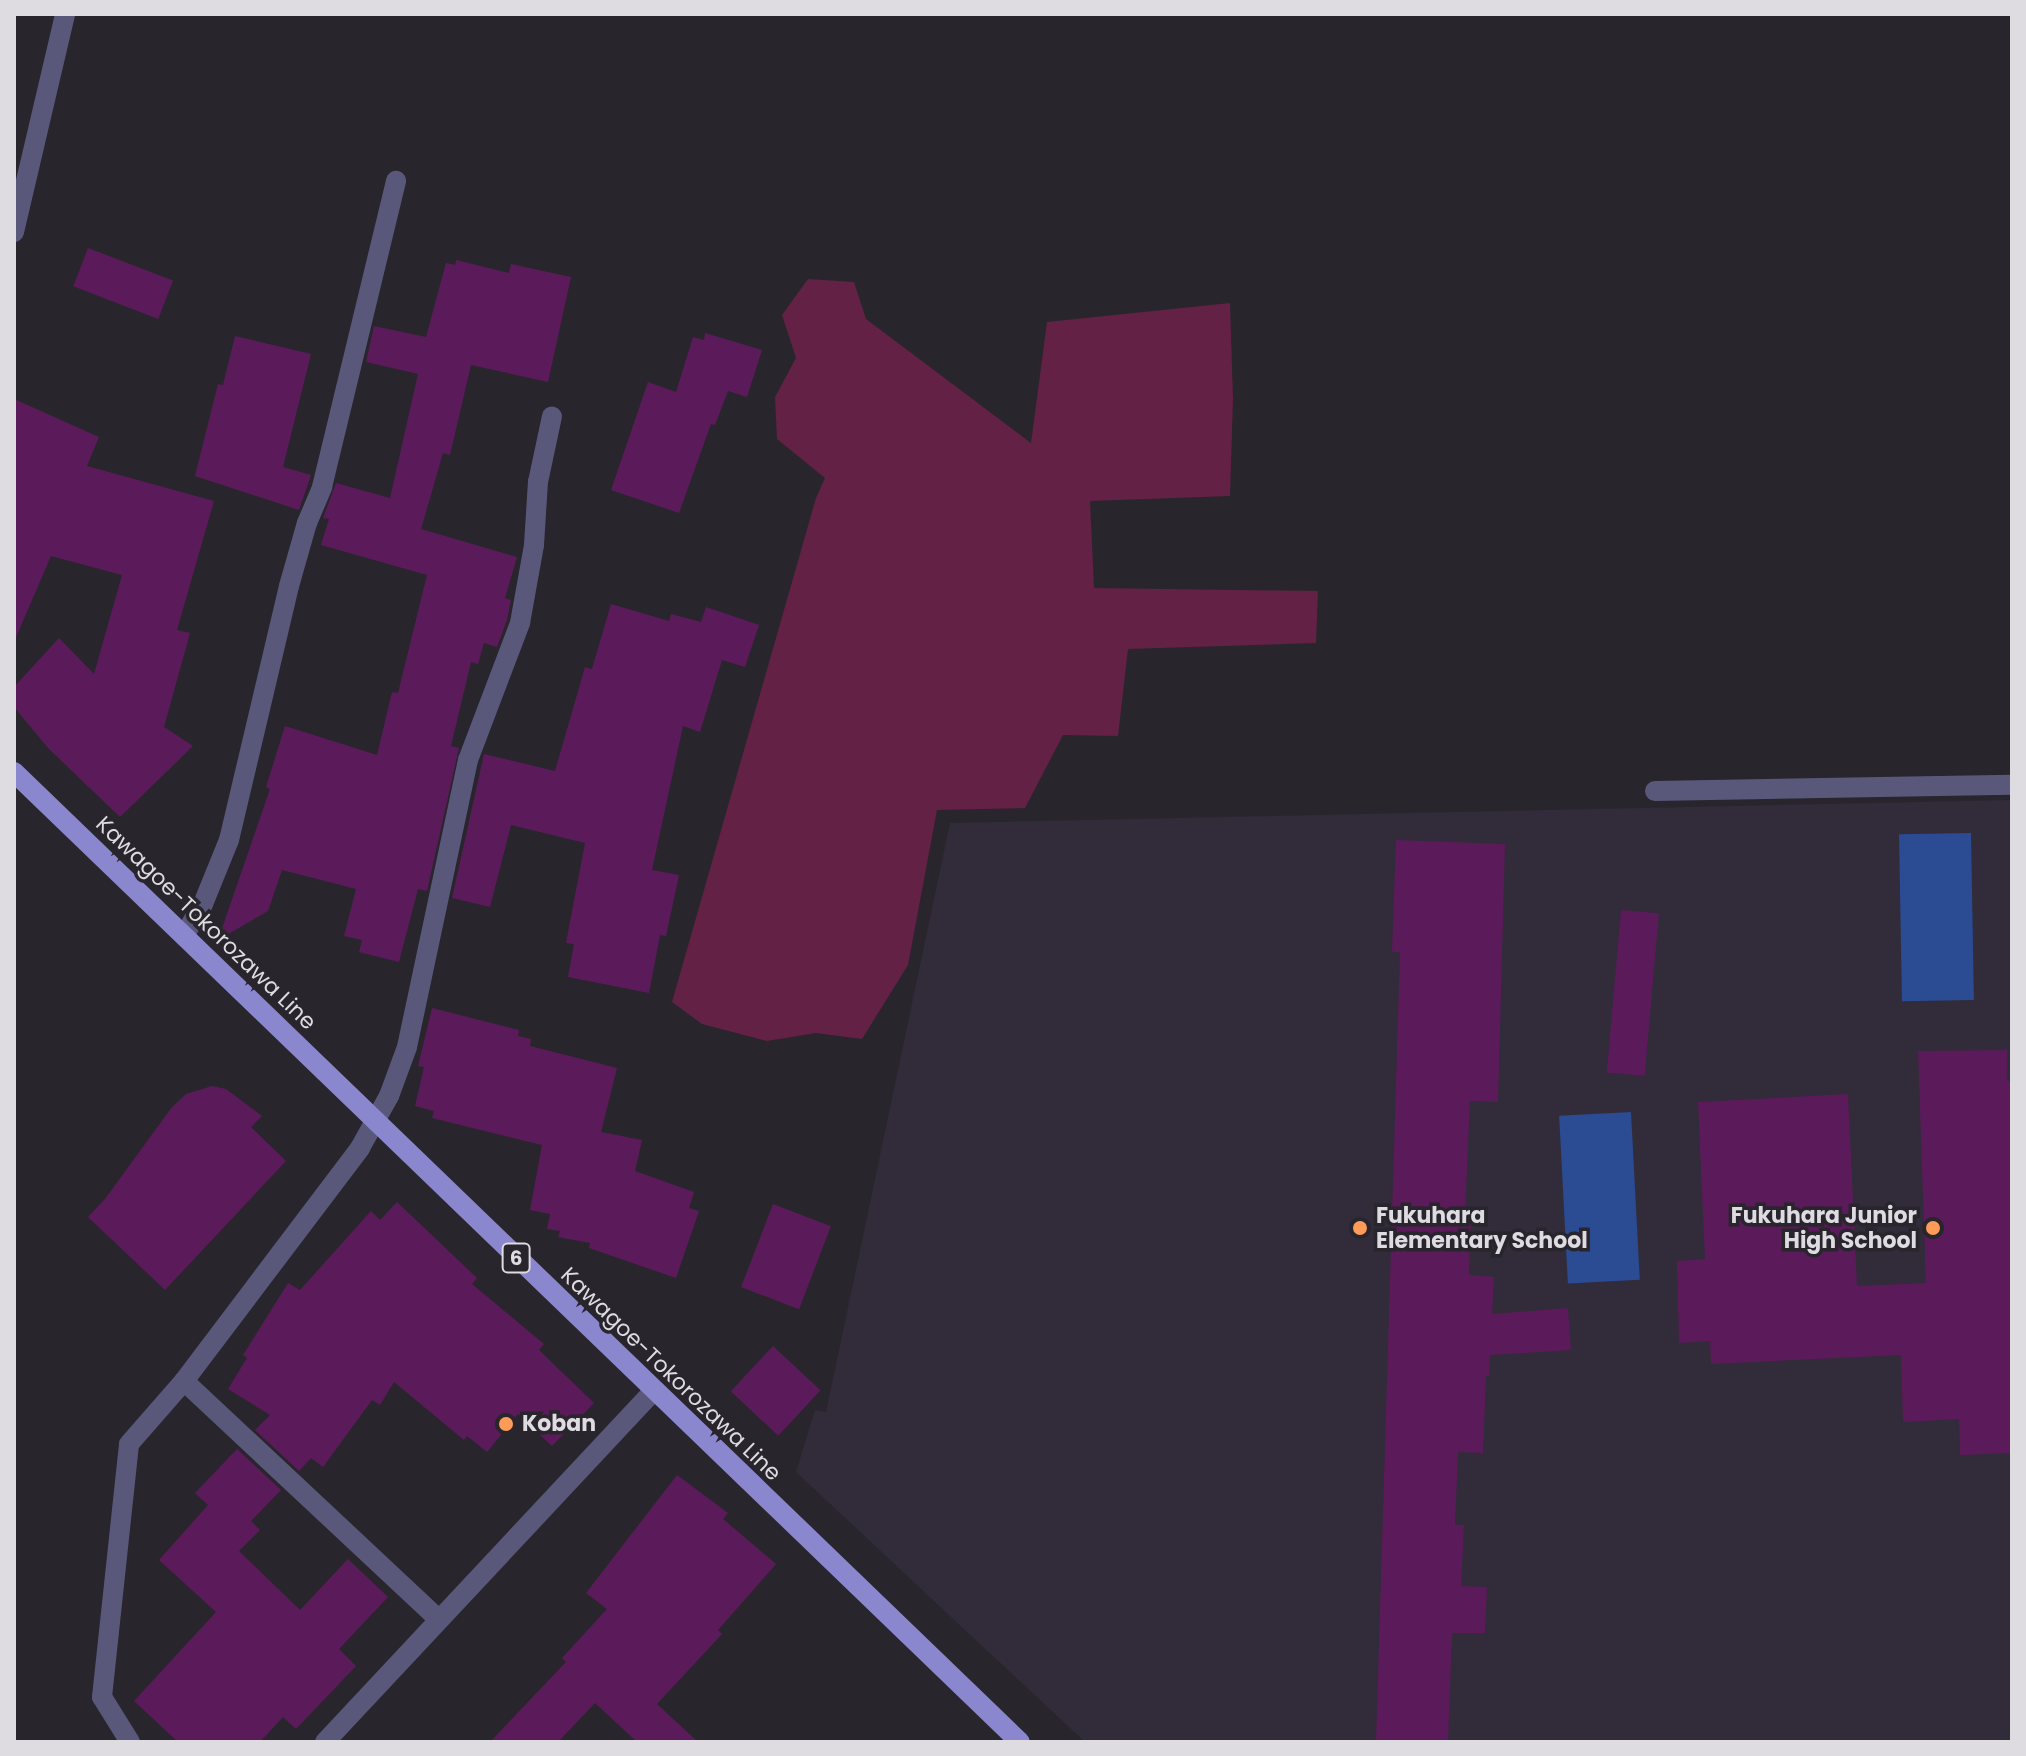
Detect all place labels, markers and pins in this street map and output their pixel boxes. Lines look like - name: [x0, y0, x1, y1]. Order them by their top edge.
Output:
- place label: Fukuhara Elementary School: [1376, 1202, 1588, 1254]
- place label: Fukuhara Junior High School: [1731, 1202, 1917, 1254]
- marker: Fukuhara Elementary School: [1351, 1219, 1369, 1237]
- marker: Fukuhara Junior High School: [1924, 1219, 1942, 1237]
- place label: Koban: [522, 1411, 596, 1437]
- marker: Koban: [497, 1415, 515, 1433]

